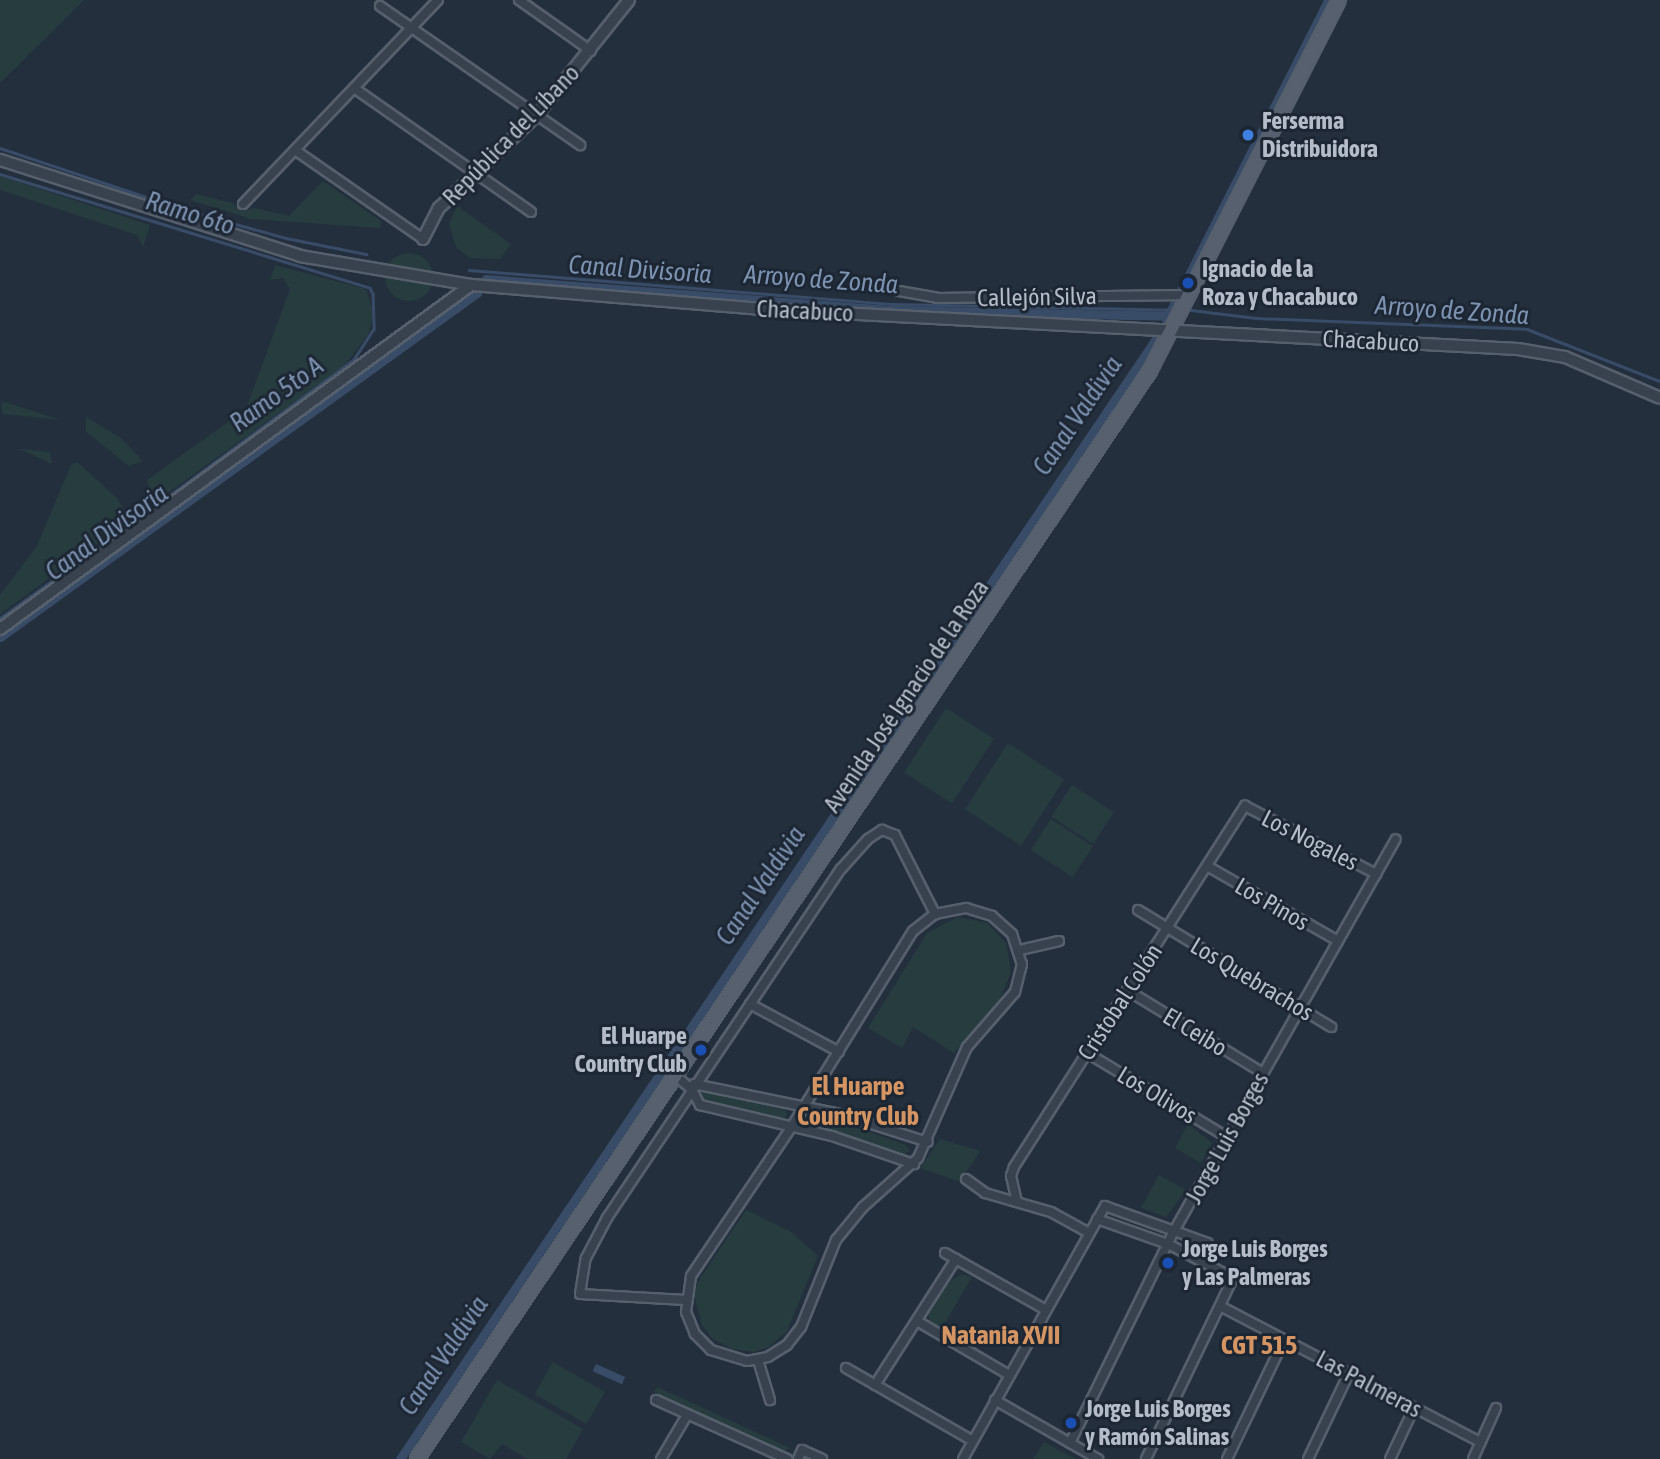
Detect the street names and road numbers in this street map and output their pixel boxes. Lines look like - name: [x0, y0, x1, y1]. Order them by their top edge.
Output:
- street label: República del Líbano: [437, 59, 585, 211]
- street label: Callejón Silva: [977, 282, 1097, 312]
- street label: Chacabuco: [756, 294, 854, 328]
- street label: Chacabuco: [1322, 324, 1420, 358]
- street label: Avenida José Ignacio de la Roza: [817, 574, 995, 818]
- street label: Los Nogales: [1257, 804, 1363, 876]
- street label: Los Pinos: [1230, 871, 1314, 937]
- street label: Los Quebrachos: [1185, 931, 1319, 1027]
- street label: Cristobal Colón: [1072, 938, 1168, 1066]
- street label: El Ceibo: [1158, 1002, 1232, 1062]
- street label: Los Olivos: [1112, 1060, 1202, 1130]
- street label: Jorge Luis Borges: [1179, 1067, 1275, 1209]
- street label: Las Palmeras: [1311, 1344, 1427, 1424]

